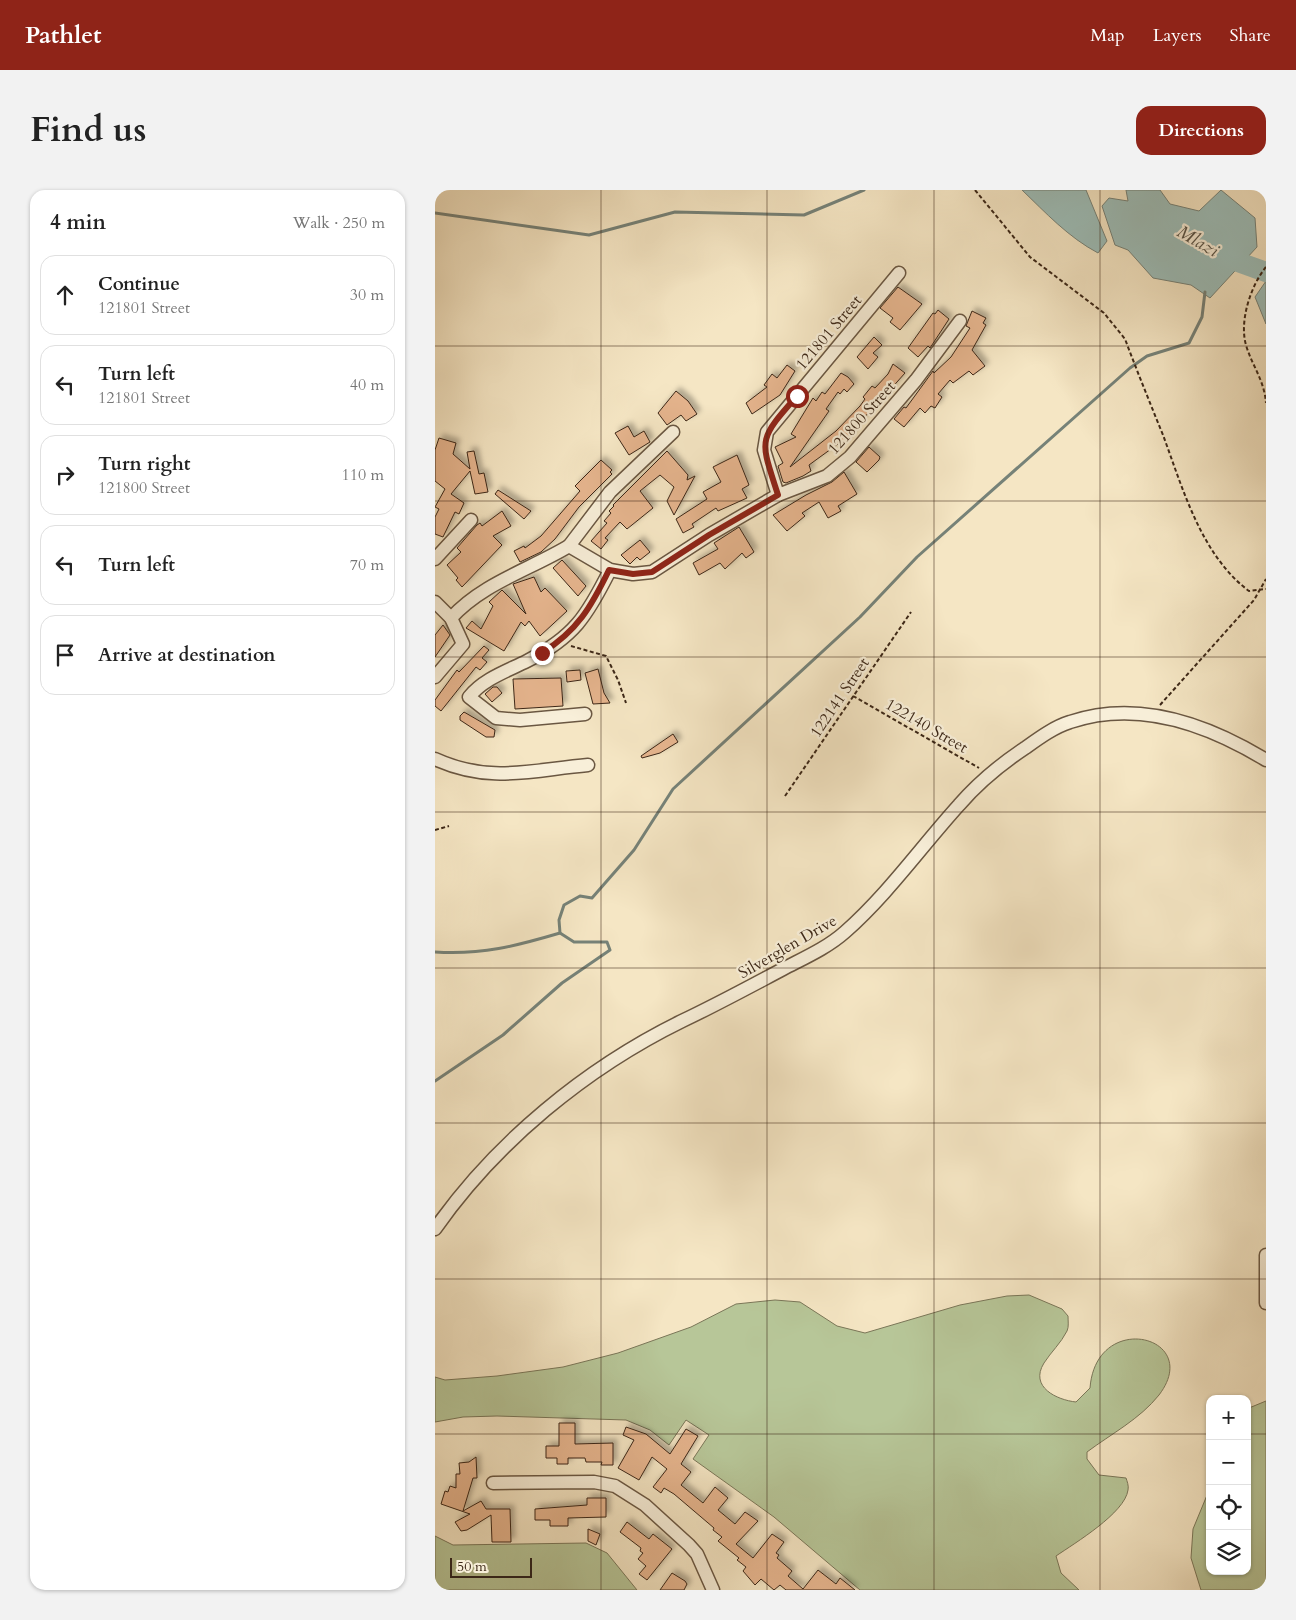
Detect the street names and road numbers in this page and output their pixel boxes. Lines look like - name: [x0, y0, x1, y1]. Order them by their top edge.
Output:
- street label: 121801 Street: [791, 290, 867, 375]
- street label: 121800 Street: [823, 376, 901, 459]
- street label: 122141 Street: [805, 653, 875, 742]
- street label: 122140 Street: [881, 693, 972, 758]
- street label: Silverglen Drive: [734, 910, 841, 984]

